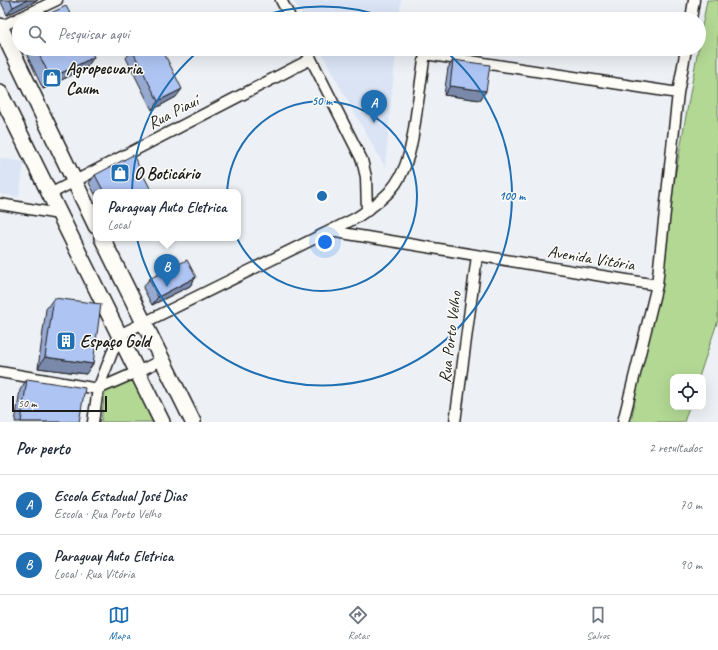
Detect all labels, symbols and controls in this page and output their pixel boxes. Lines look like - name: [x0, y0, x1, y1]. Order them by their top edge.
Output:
- search box: [12, 12, 706, 56]
- icon: search: [26, 23, 48, 45]
- text: Pesquisar aqui: [58, 25, 129, 44]
- place label: Agropecuaria Caum: [66, 58, 144, 99]
- shop icon: Agropecuaria Caum: [41, 67, 63, 89]
- street label: Rua Piauí: [144, 89, 205, 134]
- pin: A: [361, 90, 387, 123]
- text: 50 m: [312, 93, 333, 109]
- shop icon: O Boticário: [109, 162, 131, 184]
- place label: O Boticário: [134, 163, 202, 184]
- text: 100 m: [499, 188, 526, 204]
- popup: [93, 189, 241, 241]
- centre of rings: [315, 189, 329, 203]
- text: Paraguay Auto Eletrica: [107, 198, 227, 217]
- text: Local: [107, 217, 130, 233]
- your location: [315, 232, 335, 252]
- street label: Avenida Vitória: [546, 241, 637, 275]
- pin: B: [154, 254, 180, 287]
- street label: Rua Porto Velho: [434, 289, 466, 384]
- building icon: Espaço Gold: [55, 330, 77, 352]
- place label: Espaço Gold: [80, 331, 153, 352]
- map controls: [670, 374, 706, 410]
- button: locate: [670, 374, 706, 410]
- scale bar: [12, 394, 107, 413]
- text: 50 m: [18, 396, 37, 410]
- text: Por perto: [16, 438, 70, 459]
- text: 2 resultados: [649, 440, 702, 456]
- text: Escola Estadual José Dias: [54, 487, 186, 506]
- text: A: [26, 497, 32, 513]
- text: 70 m: [680, 497, 702, 513]
- text: Escola · Rua Porto Velho: [54, 506, 161, 522]
- text: Paraguay Auto Eletrica: [54, 547, 173, 566]
- text: B: [26, 557, 32, 573]
- text: 90 m: [680, 557, 702, 573]
- text: Local · Rua Vitória: [54, 566, 135, 582]
- tab: Mapa: [108, 604, 130, 642]
- tab: Rotas: [347, 604, 369, 642]
- tab: Salvos: [586, 604, 610, 642]

